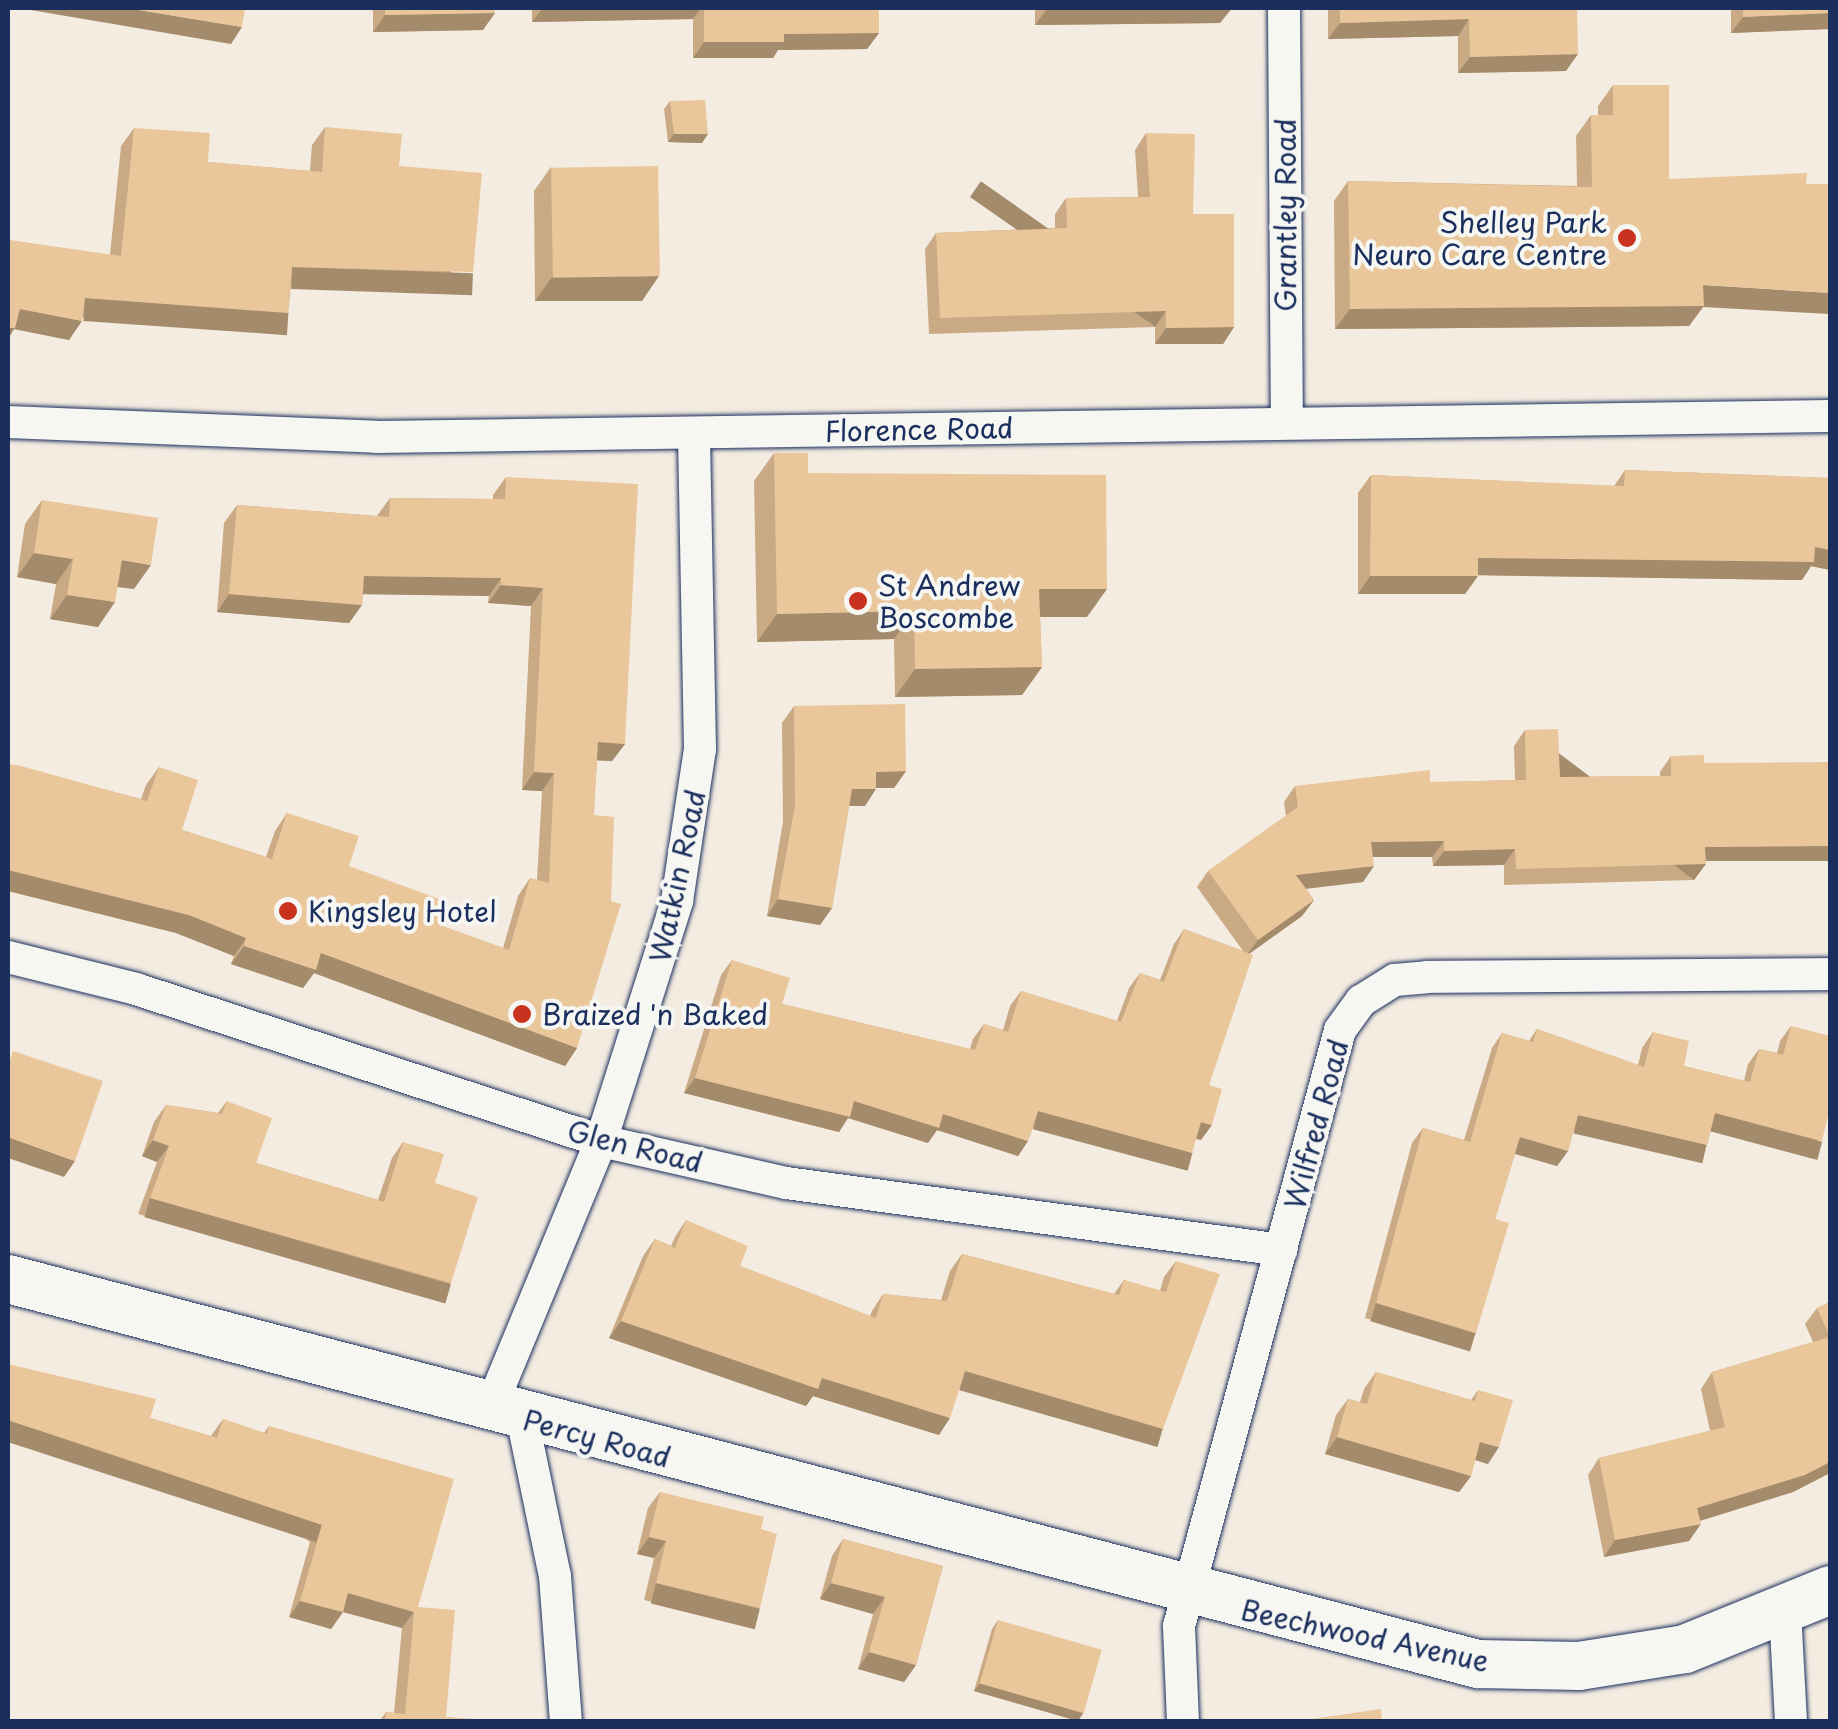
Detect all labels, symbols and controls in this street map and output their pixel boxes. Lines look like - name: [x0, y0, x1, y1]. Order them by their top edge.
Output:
- street label: Grantley Road: [1268, 117, 1302, 313]
- place label: Shelley Park Neuro Care Centre: [1351, 205, 1607, 271]
- marker: Shelley Park Neuro Care Centre: [1616, 227, 1638, 249]
- street label: Florence Road: [824, 411, 1014, 447]
- place label: St Andrew Boscombe: [878, 568, 1022, 634]
- marker: St Andrew Boscombe: [847, 590, 869, 612]
- street label: Watkin Road: [643, 788, 711, 964]
- place label: Kingsley Hotel: [308, 894, 499, 928]
- marker: Kingsley Hotel: [277, 900, 299, 922]
- place label: Braized 'n Baked: [542, 997, 771, 1031]
- marker: Braized 'n Baked: [511, 1003, 533, 1025]
- street label: Wilfred Road: [1277, 1034, 1355, 1214]
- street label: Glen Road: [563, 1113, 707, 1179]
- street label: Percy Road: [519, 1402, 675, 1474]
- street label: Beechwood Avenue: [1238, 1592, 1492, 1678]

